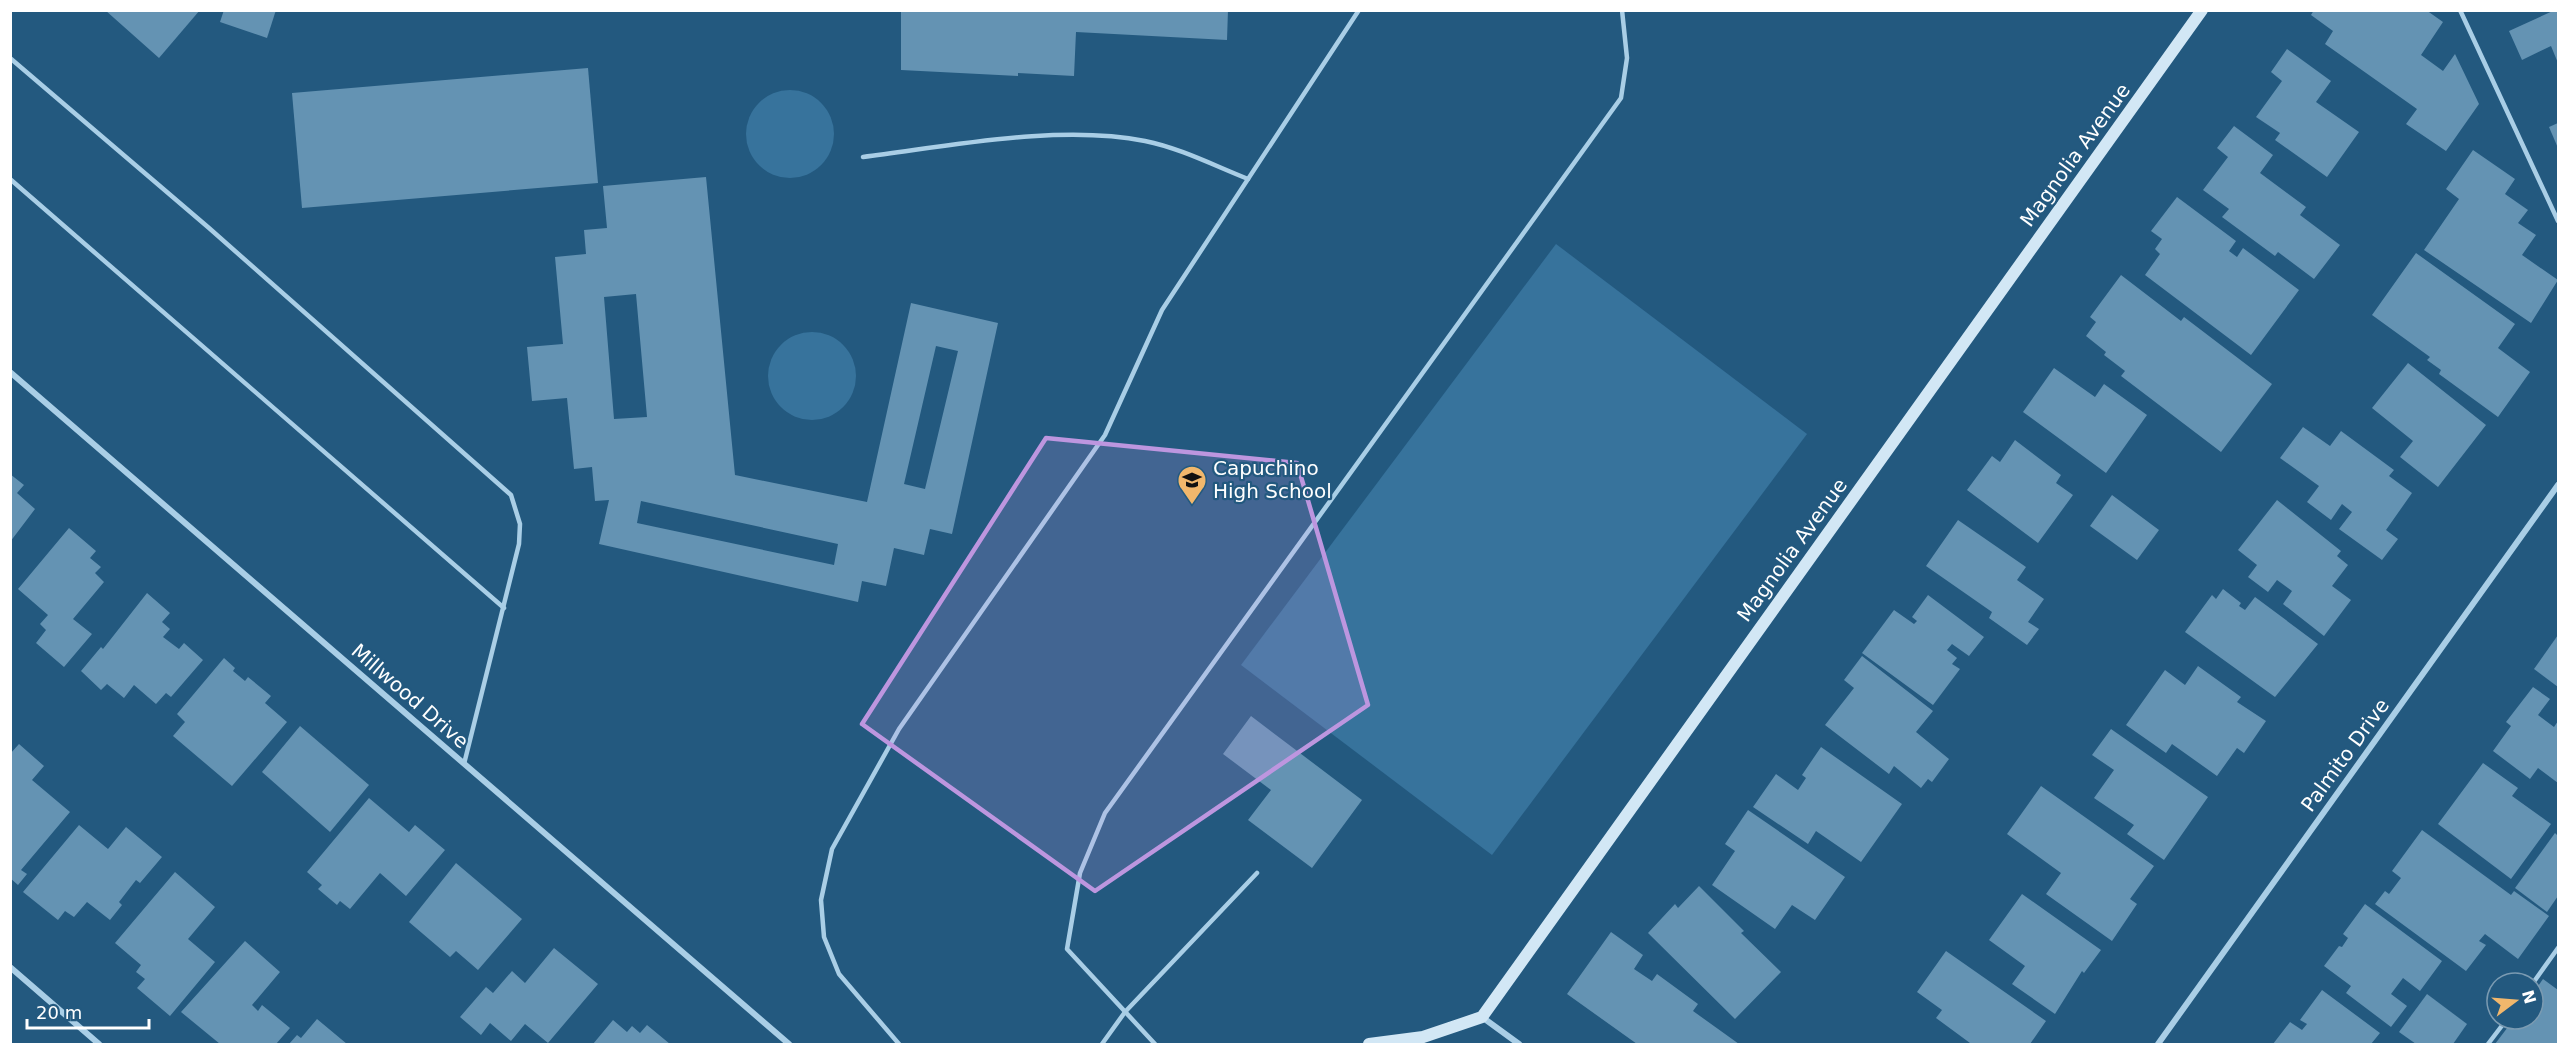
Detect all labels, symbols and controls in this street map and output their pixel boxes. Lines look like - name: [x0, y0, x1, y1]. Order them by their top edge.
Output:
- street label: Magnolia Avenue: [2015, 79, 2135, 231]
- place label: Capuchino High School: [1213, 456, 1332, 503]
- school or university icon: Capuchino High School: [1176, 464, 1208, 506]
- street label: Magnolia Avenue: [1732, 474, 1852, 626]
- street label: Millwood Drive: [347, 639, 473, 753]
- street label: Palmito Drive: [2296, 694, 2394, 816]
- north arrow: [2485, 971, 2545, 1031]
- text: N: [2518, 988, 2540, 1006]
- scale bar: [27, 992, 148, 1030]
- text: 20 m: [36, 1002, 82, 1023]

